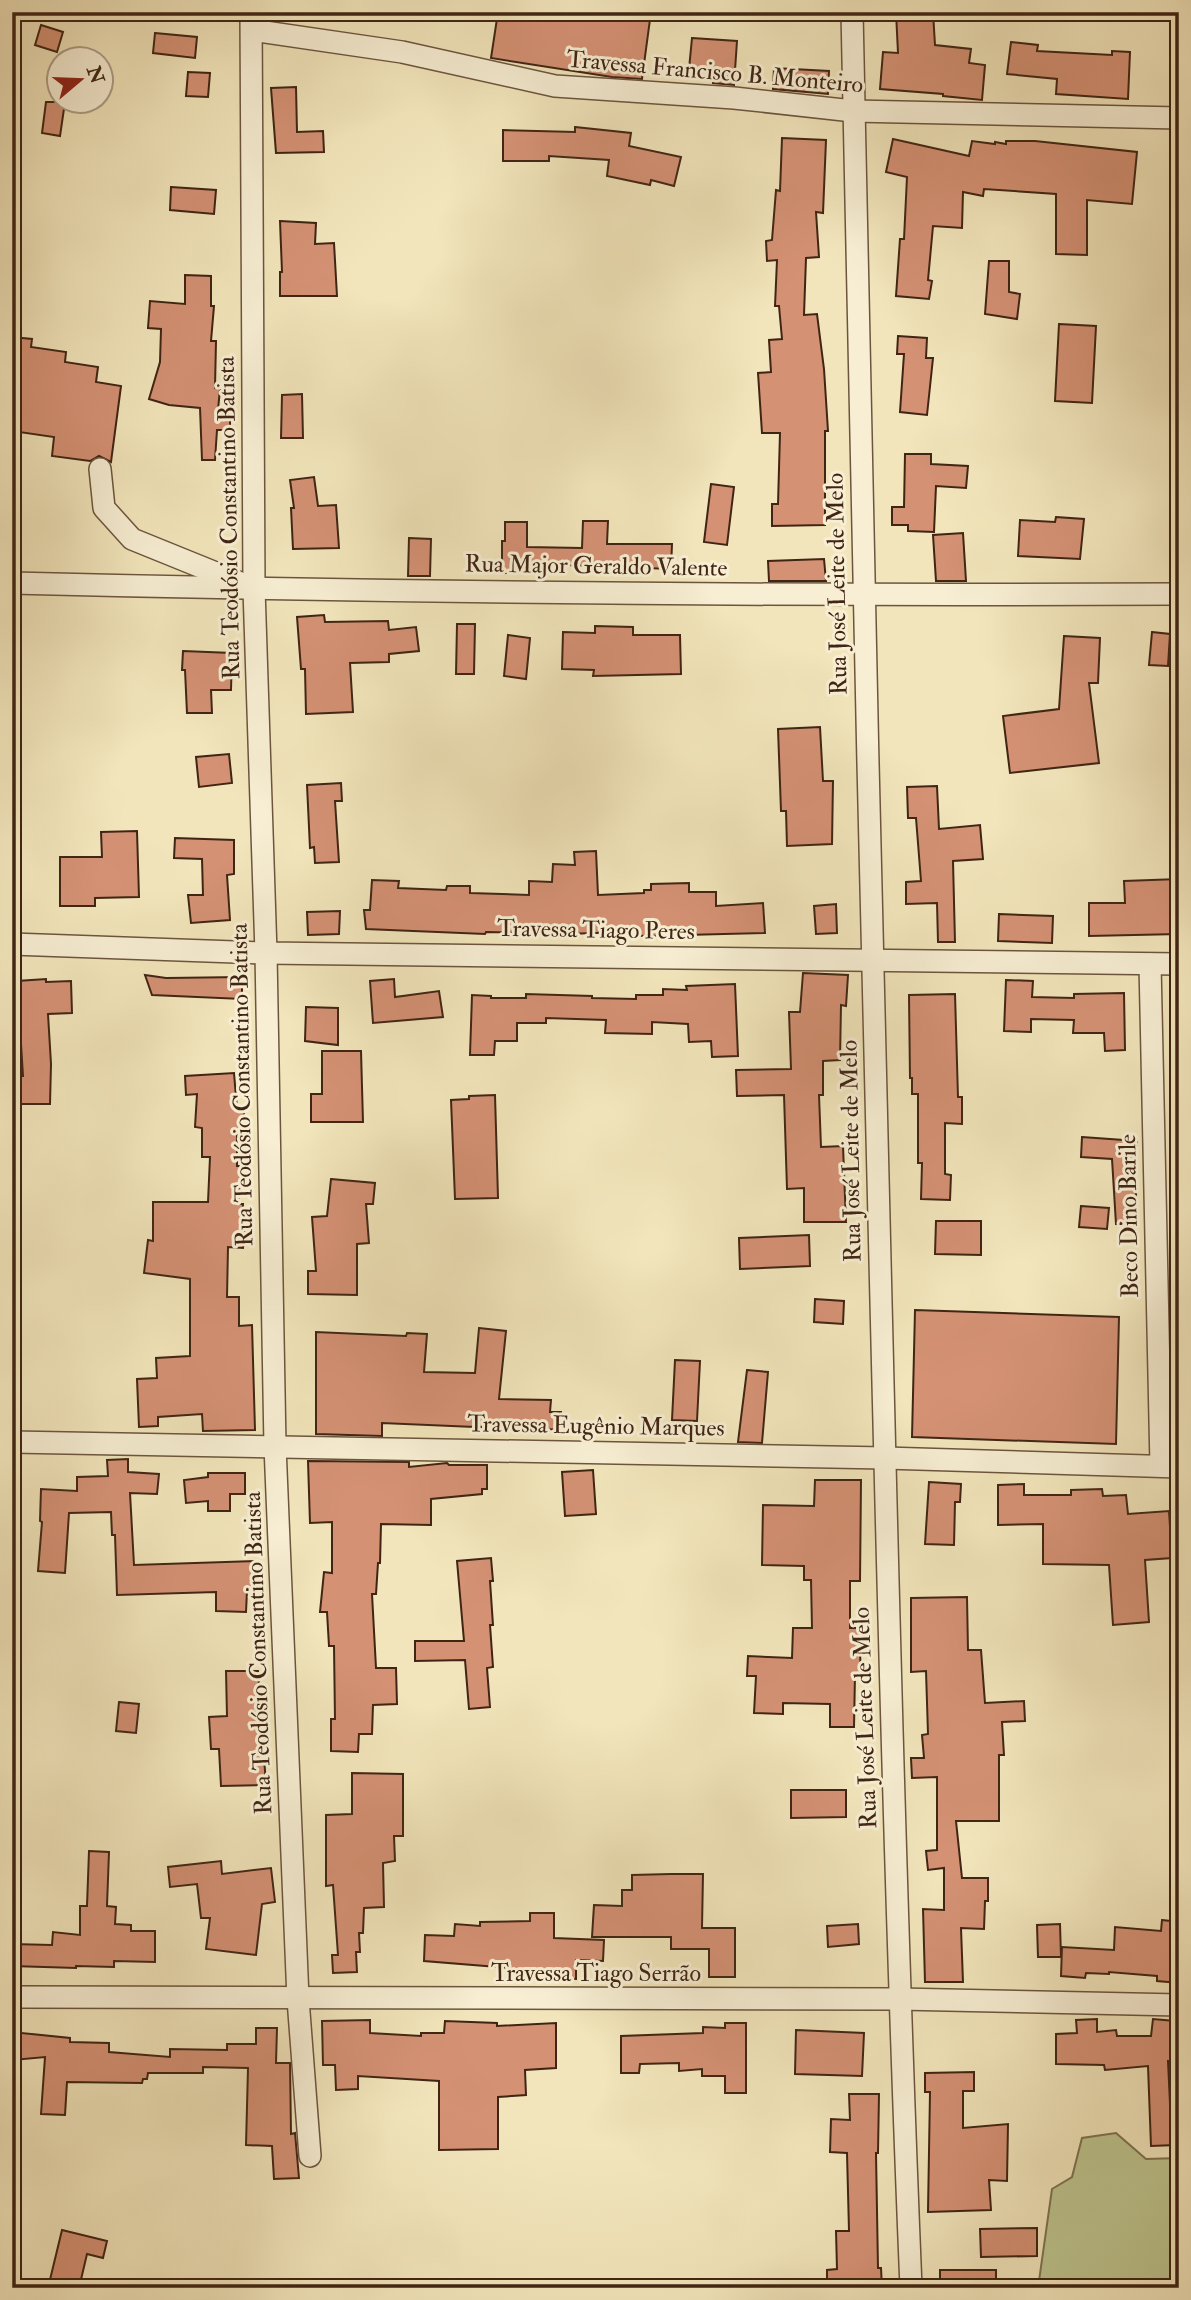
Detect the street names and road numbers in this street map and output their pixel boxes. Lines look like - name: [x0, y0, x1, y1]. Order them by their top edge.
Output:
- street label: Travessa Francisco B. Monteiro: [565, 44, 865, 100]
- street label: Rua Teodósio Constantino Batista: [211, 355, 247, 680]
- street label: Rua José Leite de Melo: [820, 473, 854, 695]
- street label: Rua Major Geraldo Valente: [464, 548, 728, 584]
- street label: Travessa Tiago Peres: [497, 913, 695, 947]
- street label: Rua Teodósio Constantino Batista: [224, 922, 260, 1247]
- street label: Rua José Leite de Melo: [834, 1040, 868, 1262]
- street label: Beco Dino Barile: [1112, 1134, 1146, 1298]
- street label: Travessa Eugênio Marques: [467, 1408, 725, 1444]
- street label: Rua Teodósio Constantino Batista: [237, 1490, 279, 1815]
- street label: Rua José Leite de Melo: [846, 1606, 884, 1830]
- street label: Travessa Tiago Serrão: [491, 1958, 701, 1989]

